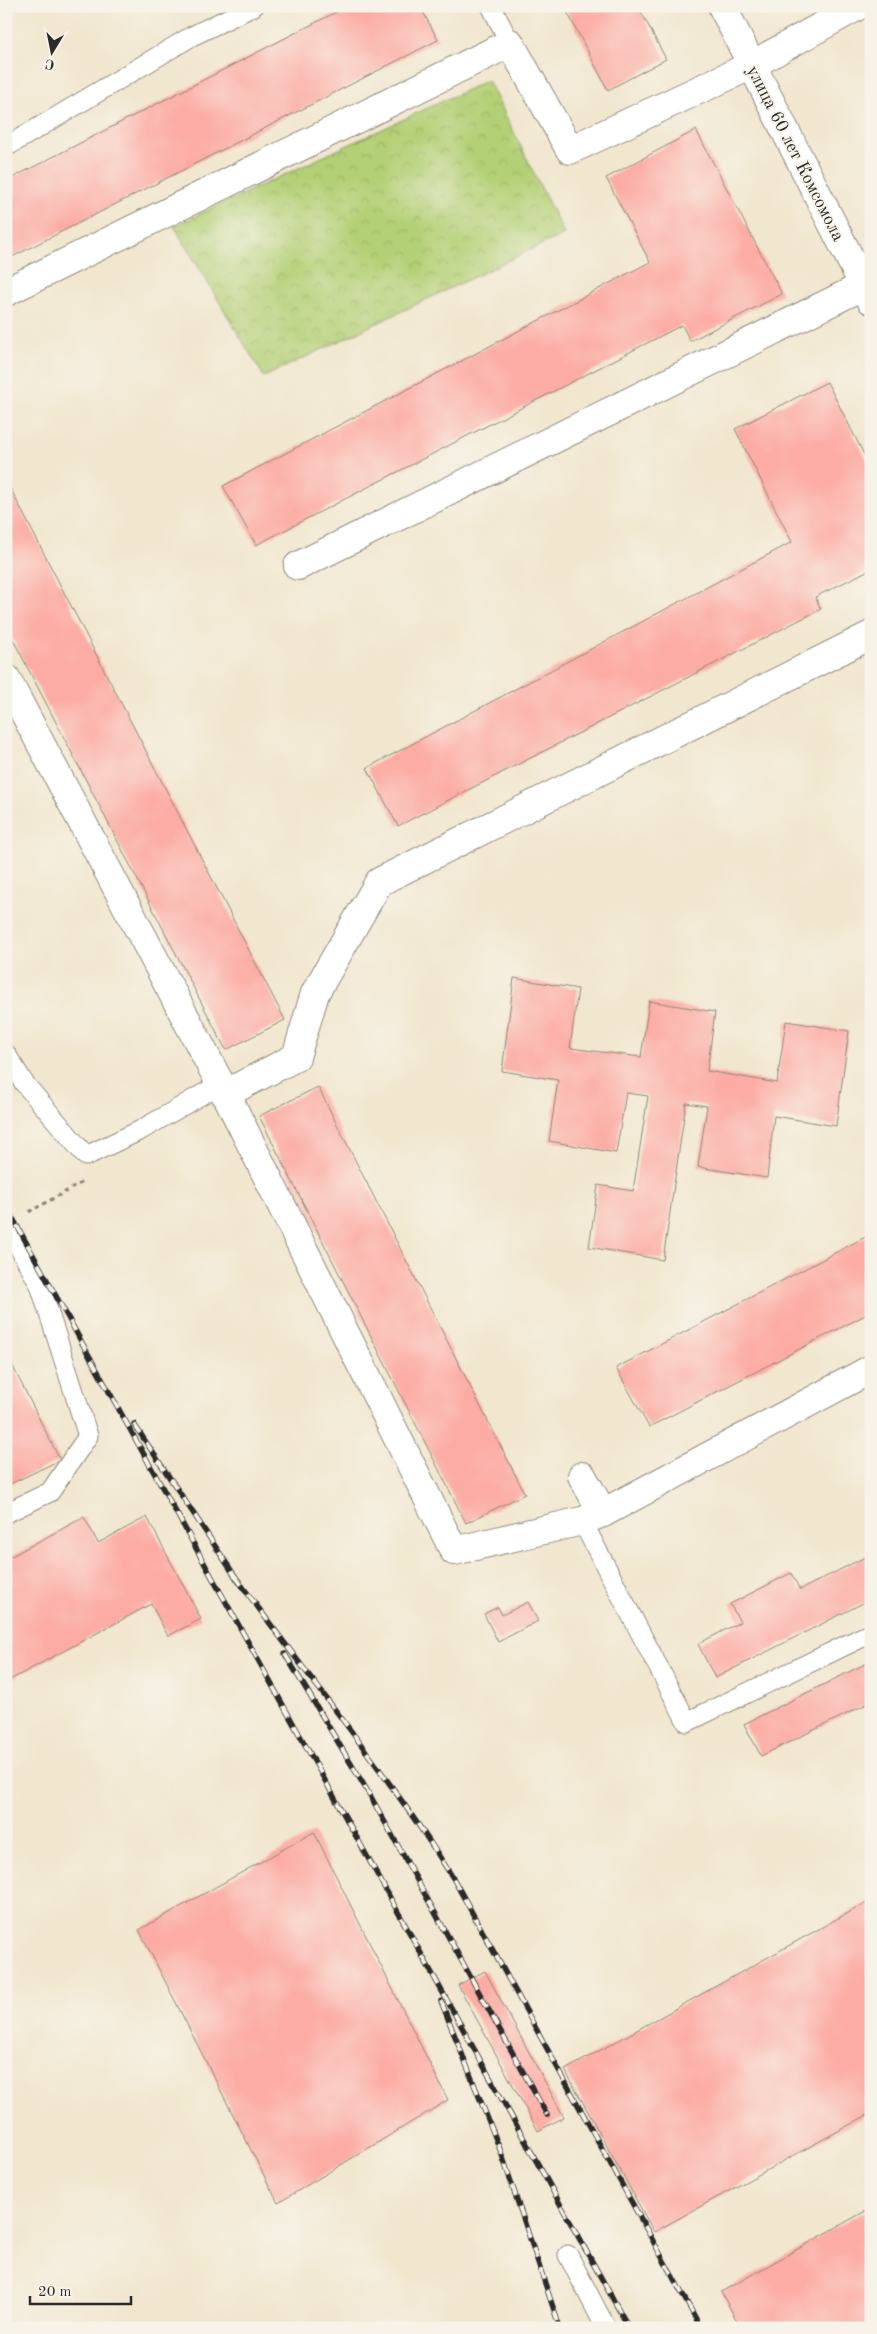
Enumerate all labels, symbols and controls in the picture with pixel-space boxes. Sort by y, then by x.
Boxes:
north arrow [28,28,78,78]
text: С [44,56,56,72]
street label: улица 60 лет Комсомола [743,63,847,244]
scale bar [30,2274,131,2306]
text: 20 m [38,2285,72,2300]

